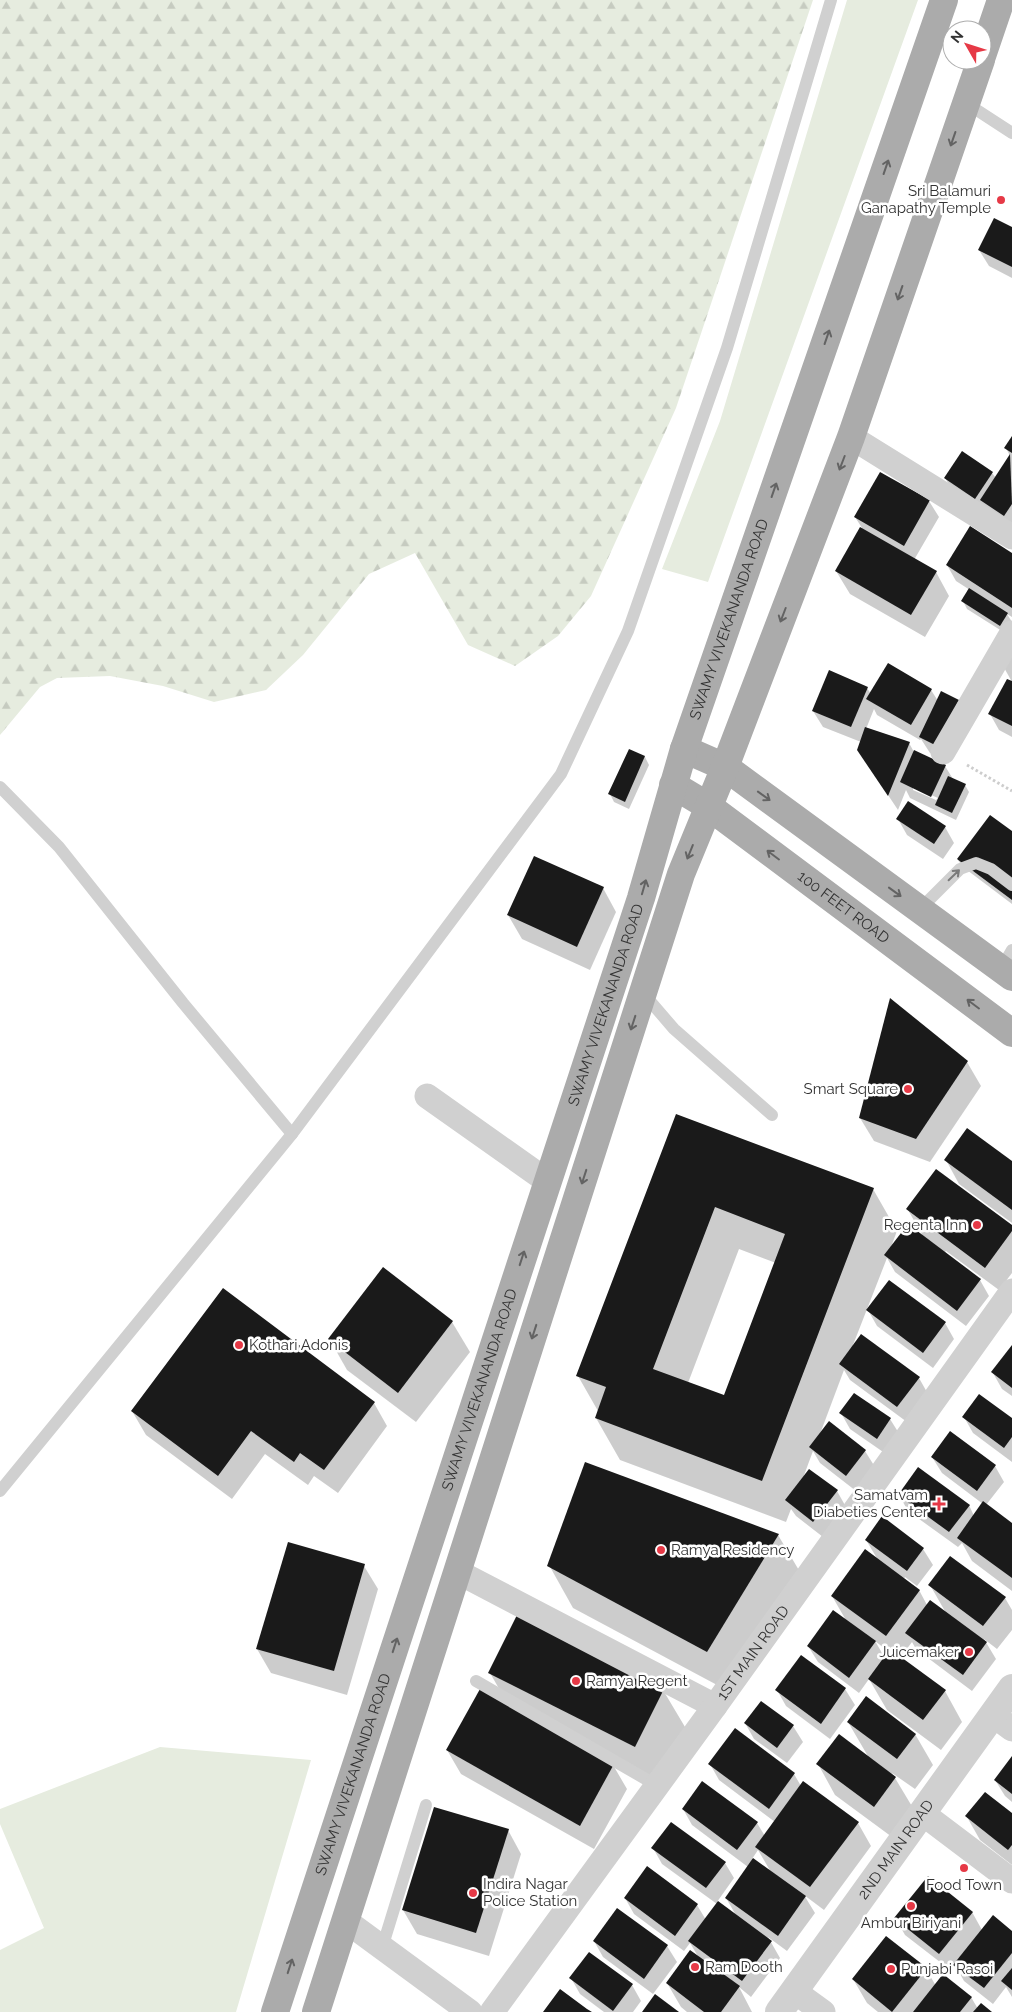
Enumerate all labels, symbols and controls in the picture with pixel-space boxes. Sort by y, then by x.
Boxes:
north arrow [942,20,992,70]
text: N [947,28,966,46]
one-way arrow [948,131,957,146]
one-way arrow [882,160,891,175]
place label: Sri Balamuri Ganapathy Temple [861,182,991,217]
marker: Sri Balamuri Ganapathy Temple [995,194,1007,206]
one-way arrow [895,284,904,300]
one-way arrow [823,330,832,345]
one-way arrow [836,455,846,470]
one-way arrow [770,483,779,499]
street label: SWAMY VIVEKANANDA ROAD [686,516,772,722]
one-way arrow [778,606,787,622]
one-way arrow [757,791,771,801]
one-way arrow [684,844,693,859]
one-way arrow [767,849,780,860]
street label: 100 FEET ROAD [794,867,893,947]
one-way arrow [948,869,960,881]
one-way arrow [639,880,649,896]
one-way arrow [888,887,902,897]
street label: SWAMY VIVEKANANDA ROAD [564,902,647,1108]
one-way arrow [966,999,980,1009]
one-way arrow [628,1014,638,1030]
place label: Smart Square [804,1080,898,1098]
marker: Smart Square [902,1083,914,1095]
one-way arrow [579,1169,588,1185]
place label: Regenta Inn [884,1216,967,1234]
marker: Regenta Inn [971,1219,983,1231]
one-way arrow [517,1250,527,1266]
street label: SWAMY VIVEKANANDA ROAD [438,1286,521,1493]
one-way arrow [529,1324,539,1340]
place label: Kothari Adonis [249,1336,348,1354]
marker: Kothari Adonis [233,1339,245,1351]
place label: Samatvam Diabeties Center [813,1486,929,1521]
marker: Samatvam Diabeties Center [932,1497,946,1511]
place label: Ramya Residency [671,1541,794,1559]
marker: Ramya Residency [655,1544,667,1556]
street label: 1ST MAIN ROAD [713,1602,793,1704]
one-way arrow [390,1637,400,1653]
place label: Juicemaker [879,1643,960,1661]
marker: Juicemaker [963,1646,975,1658]
street label: SWAMY VIVEKANANDA ROAD [311,1671,395,1878]
place label: Ramya Regent [586,1672,688,1690]
marker: Ramya Regent [570,1675,582,1687]
street label: 2ND MAIN ROAD [854,1796,938,1903]
marker: Food Town [958,1862,970,1874]
place label: Indira Nagar Police Station [483,1875,577,1910]
place label: Food Town [926,1876,1002,1894]
marker: Indira Nagar Police Station [467,1887,479,1899]
marker: Ambur Biriyani [905,1900,917,1912]
place label: Ambur Biriyani [861,1914,961,1932]
one-way arrow [285,1958,295,1974]
place label: Ram Dooth [705,1958,783,1976]
place label: Punjabi Rasoi [901,1960,993,1978]
marker: Ram Dooth [689,1961,701,1973]
marker: Punjabi Rasoi [885,1963,897,1975]

